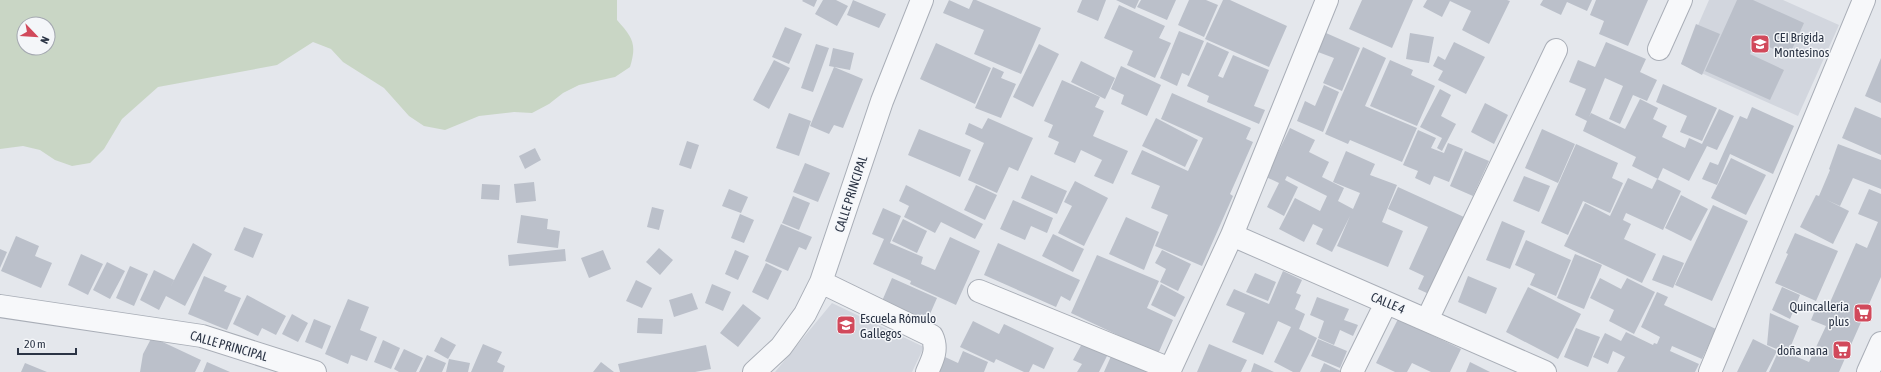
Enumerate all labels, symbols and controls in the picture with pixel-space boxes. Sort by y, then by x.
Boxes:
north arrow [16,16,56,56]
place label: CEI Brígida Montesinos [1774,30,1830,60]
school or university icon: CEI Brígida Montesinos [1749,33,1771,55]
text: N [38,35,52,46]
street label: CALLE PRINCIPAL [832,154,870,234]
street label: CALLE 4 [1369,289,1407,317]
place label: Quincallería plus [1789,299,1849,329]
supermarket icon: Quincallería plus [1852,302,1874,324]
place label: Escuela Rómulo Gallegos [860,311,936,341]
school or university icon: Escuela Rómulo Gallegos [835,314,857,336]
street label: CALLE PRINCIPAL [189,328,269,364]
scale bar [18,330,76,356]
text: 20 m [24,337,46,351]
supermarket icon: doña nana [1831,339,1853,361]
place label: doña nana [1777,343,1828,358]

